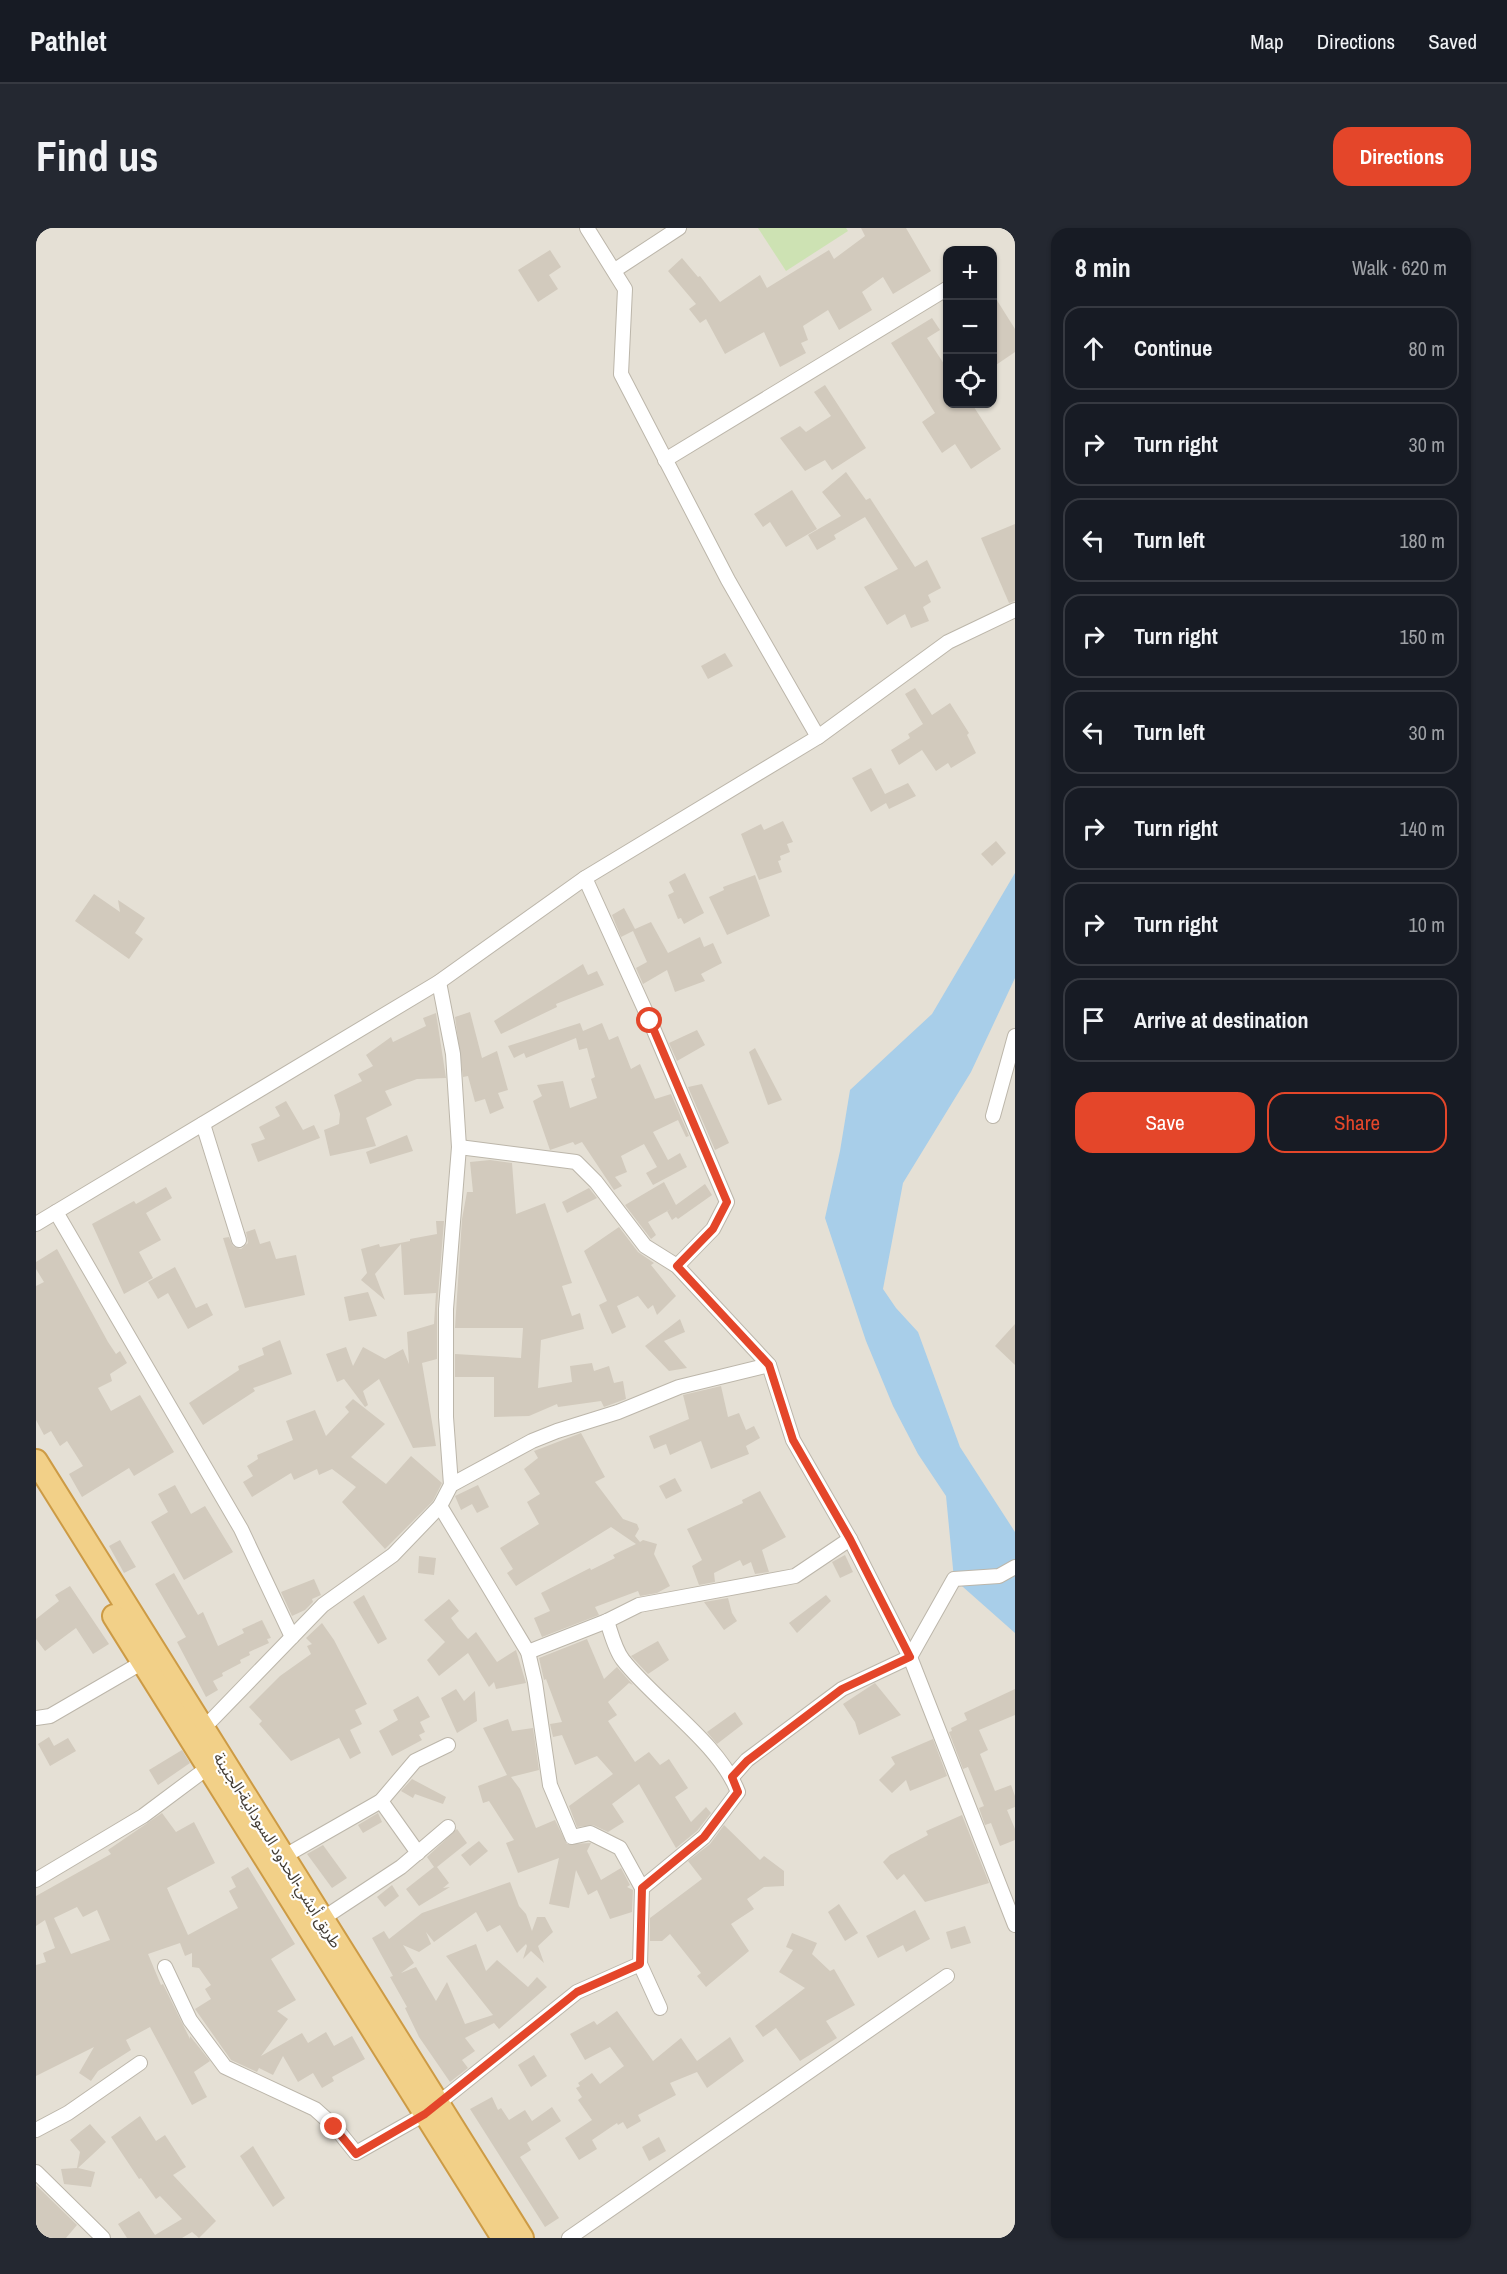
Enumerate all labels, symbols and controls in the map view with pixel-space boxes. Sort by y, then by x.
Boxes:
text: Pathlet [30,22,107,60]
text: Map [1250,27,1284,56]
text: Directions [1317,27,1395,56]
text: Saved [1428,27,1477,56]
button: Directions [1333,127,1471,186]
text: Find us [36,128,158,184]
map controls [943,246,997,408]
button: + [943,246,997,300]
text: 8 min [1075,250,1131,285]
text: Walk · 620 m [1352,254,1447,281]
button: − [943,300,997,354]
icon: ahead [1077,332,1110,365]
text: Continue [1134,333,1212,363]
text: 80 m [1409,335,1445,362]
button: locate [943,354,997,408]
icon: right [1077,428,1110,461]
text: Turn right [1134,429,1218,459]
text: 30 m [1409,431,1445,458]
icon: left [1077,524,1110,557]
text: Turn left [1134,525,1205,555]
text: 180 m [1399,527,1445,554]
icon: right [1077,620,1110,653]
text: Turn right [1134,621,1218,651]
text: 150 m [1399,623,1445,650]
icon: left [1077,716,1110,749]
text: Turn left [1134,717,1205,747]
text: 30 m [1409,719,1445,746]
icon: right [1077,812,1110,845]
text: Turn right [1134,813,1218,843]
text: 140 m [1399,815,1445,842]
icon: right [1077,908,1110,941]
text: Turn right [1134,909,1218,939]
text: 10 m [1409,911,1445,938]
icon: arrive [1077,1004,1110,1037]
text: Arrive at destination [1134,1005,1308,1035]
route start [636,1007,662,1033]
button: Save [1075,1092,1255,1153]
button: Share [1267,1092,1447,1153]
street label: طريق أبشي-الحدود السودانية-الجنينة [207,1748,348,1953]
route end [320,2113,346,2139]

